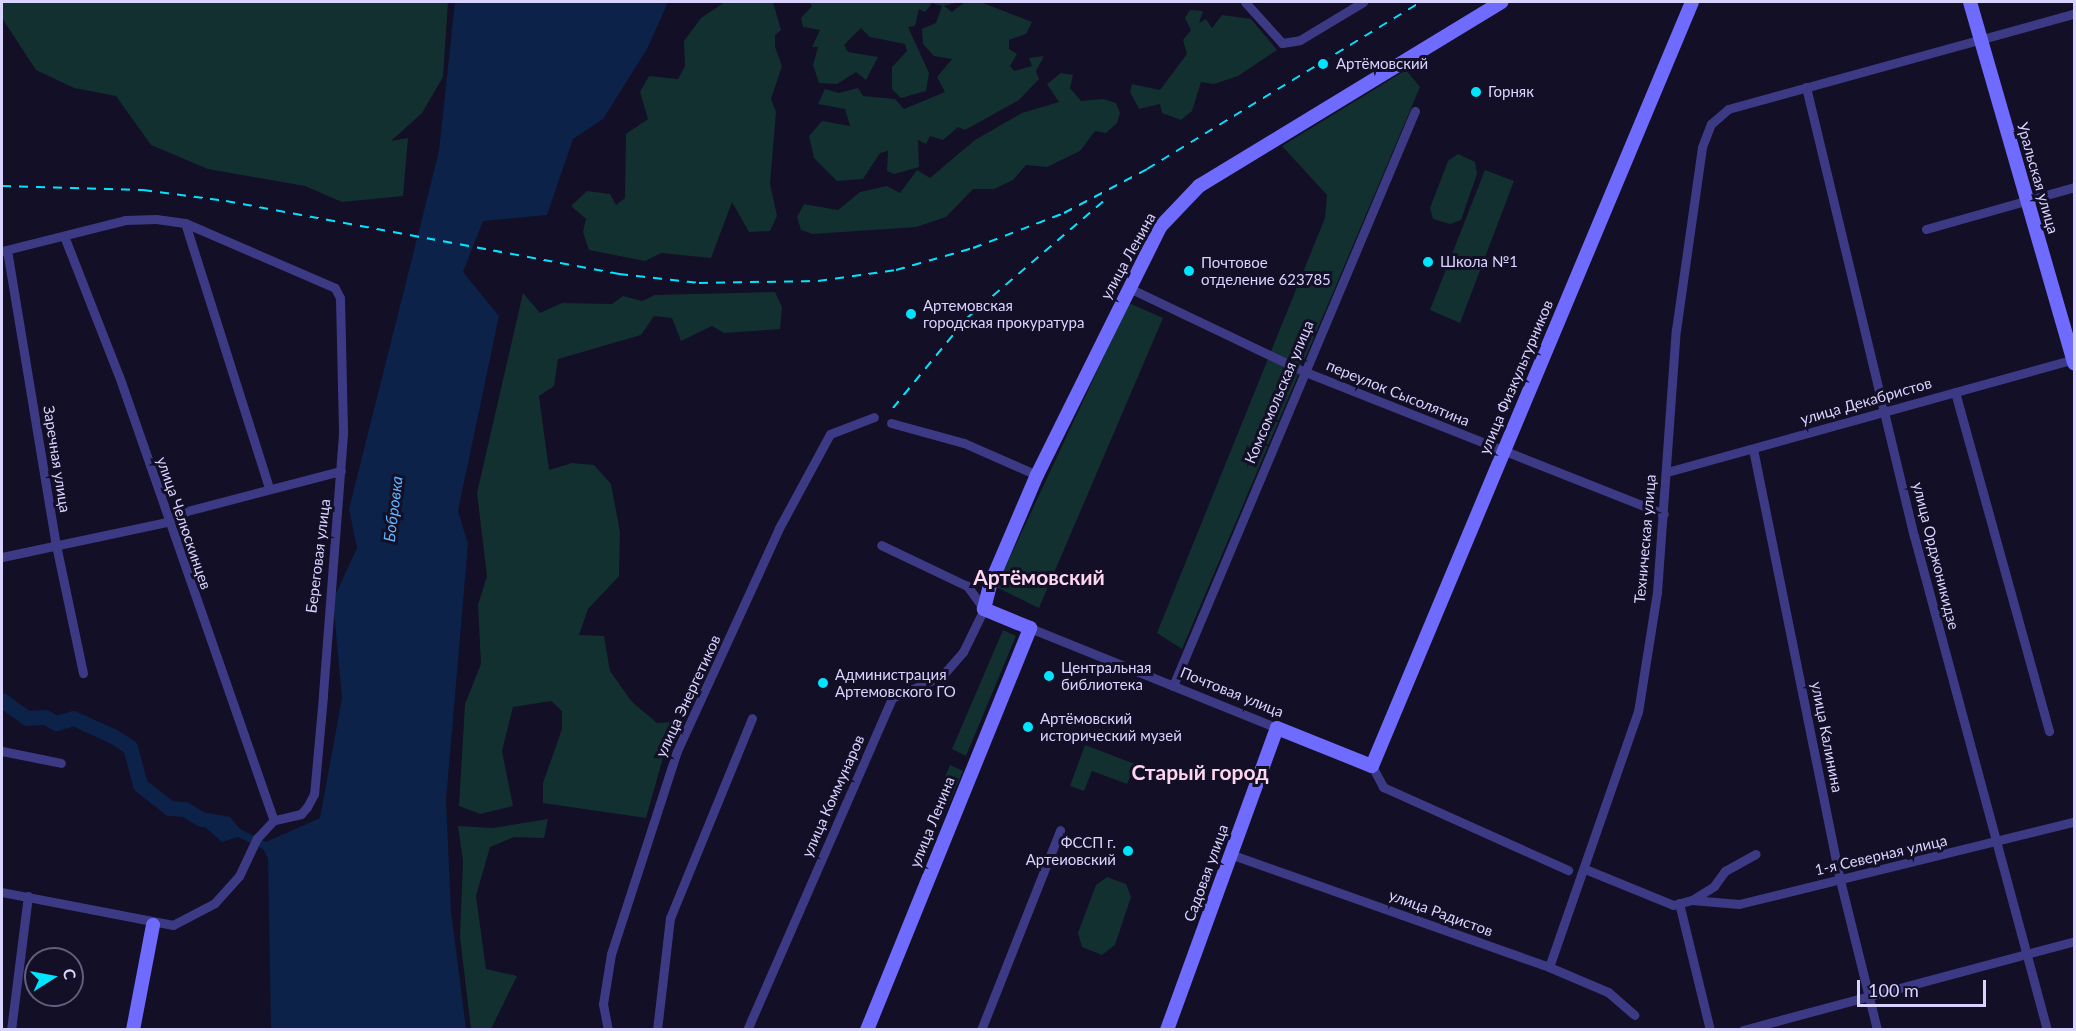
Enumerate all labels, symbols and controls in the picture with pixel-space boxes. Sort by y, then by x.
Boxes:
marker: Артёмовский [1314,55,1332,73]
place label: Артёмовский [1336,55,1428,73]
place label: Горняк [1488,83,1534,101]
marker: Горняк [1469,85,1483,99]
street label: Уральская улица [2014,120,2062,236]
street label: улица Ленина [1097,209,1159,303]
place label: Почтовое отделение 623785 [1201,253,1331,288]
place label: Школа №1 [1440,253,1518,271]
marker: Школа №1 [1421,255,1435,269]
marker: Почтовое отделение 623785 [1182,264,1196,278]
place label: Артемовская городская прокуратура [923,296,1084,331]
street label: улица Физкультурников [1475,297,1557,457]
marker: Артемовская городская прокуратура [904,307,918,321]
street label: Комсомольская улица [1241,318,1317,466]
street label: переулок Сысолятина [1324,356,1472,430]
street label: улица Декабристов [1798,374,1934,428]
street label: Заречная улица [40,404,74,514]
street label: улица Челюскинцев [153,454,215,592]
street label: Техническая улица [1630,474,1660,604]
water label: Бобровка [379,475,407,543]
street label: улица Орджоникидзе [1909,480,1963,632]
street label: Береговая улица [302,498,334,614]
district label: Артёмовский [973,564,1105,590]
street label: улица Энергетиков [652,632,724,760]
place label: Центральная библиотека [1061,658,1151,693]
street label: Почтовая улица [1178,663,1286,721]
place label: Администрация Артемовского ГО [835,665,956,700]
marker: Центральная библиотека [1042,669,1056,683]
marker: Администрация Артемовского ГО [816,676,830,690]
street label: улица Калинина [1807,680,1847,794]
place label: Артёмовский исторический музей [1040,709,1182,744]
marker: Артёмовский исторический музей [1021,720,1035,734]
street label: улица Коммунаров [798,732,868,860]
district label: Старый город [1131,759,1269,785]
street label: улица Ленина [906,774,958,870]
street label: Садовая улица [1180,822,1232,924]
street label: 1-я Северная улица [1813,831,1949,879]
place label: ФССП г. Артеиовский [1026,833,1116,868]
marker: ФССП г. Артеиовский [1121,844,1135,858]
street label: улица Радистов [1387,886,1495,940]
north arrow [24,947,84,1007]
text: С [60,967,81,981]
scale bar [1860,968,1989,1006]
text: 100 m [1868,979,1919,1001]

